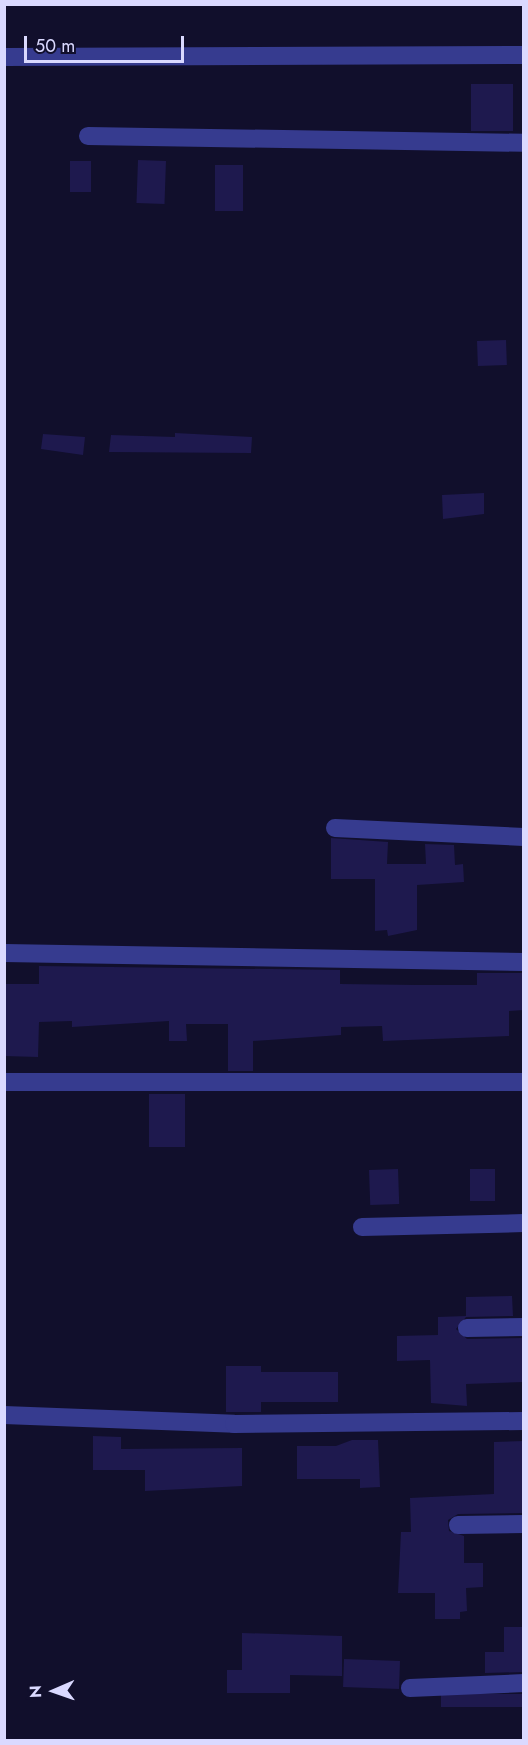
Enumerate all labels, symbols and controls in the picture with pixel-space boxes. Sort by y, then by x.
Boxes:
scale bar [27,24,188,62]
text: 50 m [35,33,75,59]
north arrow [24,1661,84,1721]
text: N [24,1685,47,1698]

